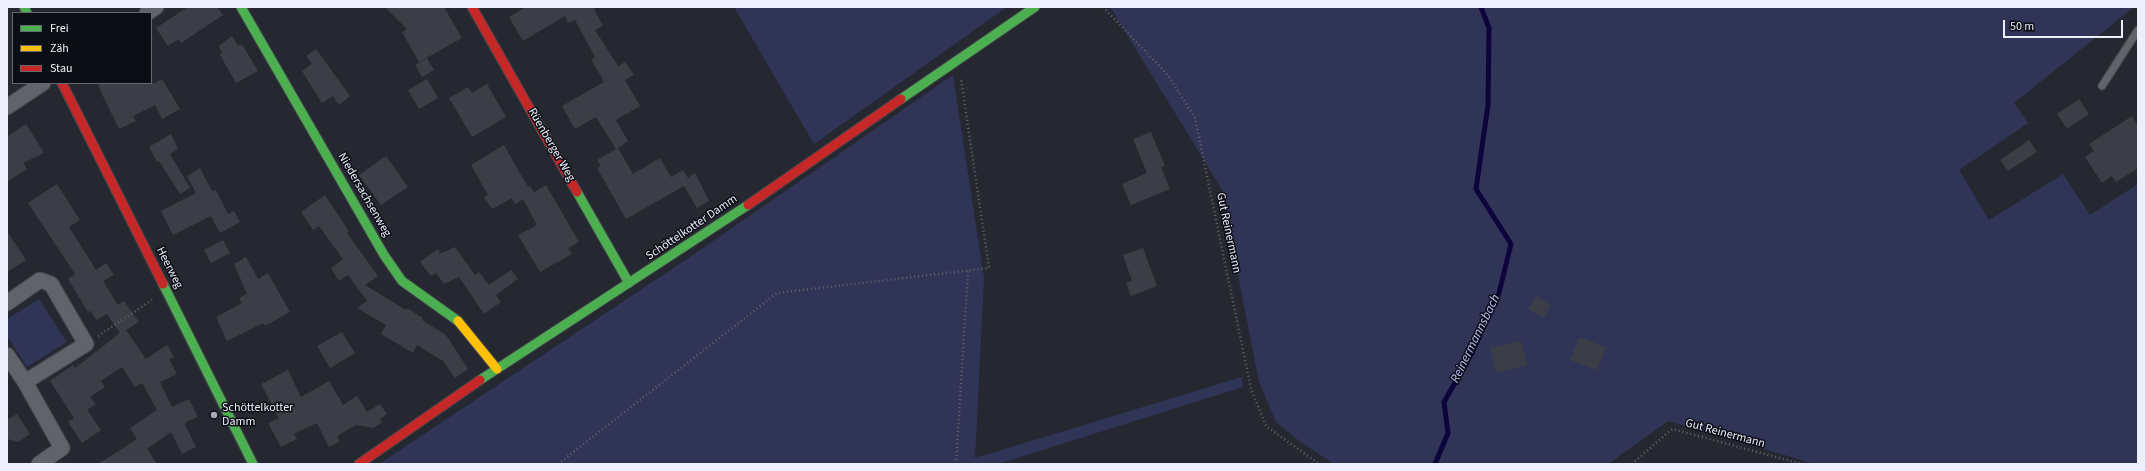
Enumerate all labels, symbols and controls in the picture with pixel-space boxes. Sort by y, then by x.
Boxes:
legend [12,12,152,84]
scale bar [2005,12,2125,38]
text: 50 m [2010,18,2034,35]
text: Frei [50,20,69,37]
text: Zäh [50,40,69,57]
text: Stau [50,60,73,77]
street label: Rüenberger Weg [524,106,578,184]
street label: Niedersachsenweg [334,150,394,240]
street label: Gut Reinermann [1212,191,1244,275]
street label: Schöttelkotter Damm [644,192,740,264]
street label: Heerweg [152,245,186,291]
water label: Reinermannsbach [1448,292,1504,386]
place label: Schöttelkotter Damm [222,401,293,429]
marker: Schöttelkotter Damm [209,410,219,420]
street label: Gut Reinermann [1684,416,1766,452]

